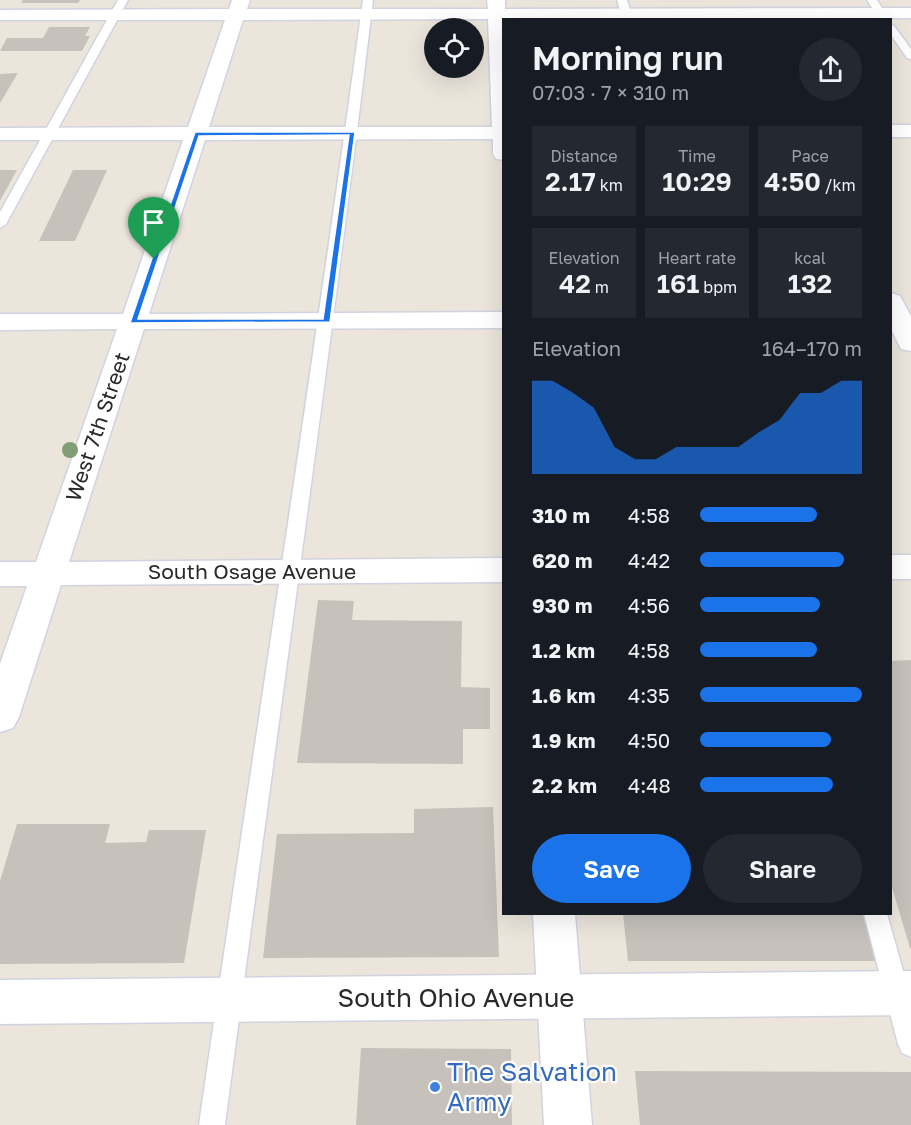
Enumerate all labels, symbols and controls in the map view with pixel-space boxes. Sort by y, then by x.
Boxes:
map controls [424,18,484,78]
button: locate [424,18,484,78]
text: Morning run [532,38,724,77]
button: share [799,38,862,101]
text: 07:03 · 7 × 310 m [532,80,689,104]
text: Distance [550,146,618,166]
text: Time [678,146,716,166]
text: Pace [791,146,829,166]
text: 2.17 [545,166,596,197]
text: 10:29 [662,166,732,197]
text: 4:50 [764,166,821,197]
text: km [596,175,623,195]
text: /km [821,175,856,195]
pin [128,197,179,259]
icon: arrive [137,206,170,239]
text: Elevation [548,248,620,268]
text: Heart rate [658,248,736,268]
text: kcal [794,248,826,268]
text: 42 [559,268,591,299]
text: 161 [657,268,699,299]
text: 132 [788,268,832,299]
text: m [591,277,609,297]
text: bpm [699,277,737,297]
text: Elevation [532,336,621,360]
text: 164–170 m [762,336,862,360]
street label: West 7th Street [59,349,135,505]
text: 310 m [532,503,590,527]
text: 4:58 [628,503,670,527]
text: 620 m [532,548,592,572]
text: 4:42 [628,548,670,572]
street label: South Osage Avenue [148,558,356,584]
text: 930 m [532,593,592,617]
text: 4:56 [628,593,670,617]
text: 1.2 km [532,638,595,662]
text: 4:58 [628,638,670,662]
text: 1.6 km [532,683,596,707]
text: 4:35 [628,683,670,707]
text: 1.9 km [532,728,596,752]
text: 4:50 [628,728,670,752]
text: 2.2 km [532,773,597,797]
text: 4:48 [628,773,671,797]
button: Save [532,834,691,903]
button: Share [703,834,862,903]
street label: South Ohio Avenue [338,982,574,1013]
place label: The Salvation Army [447,1056,617,1117]
marker: The Salvation Army [428,1080,442,1094]

